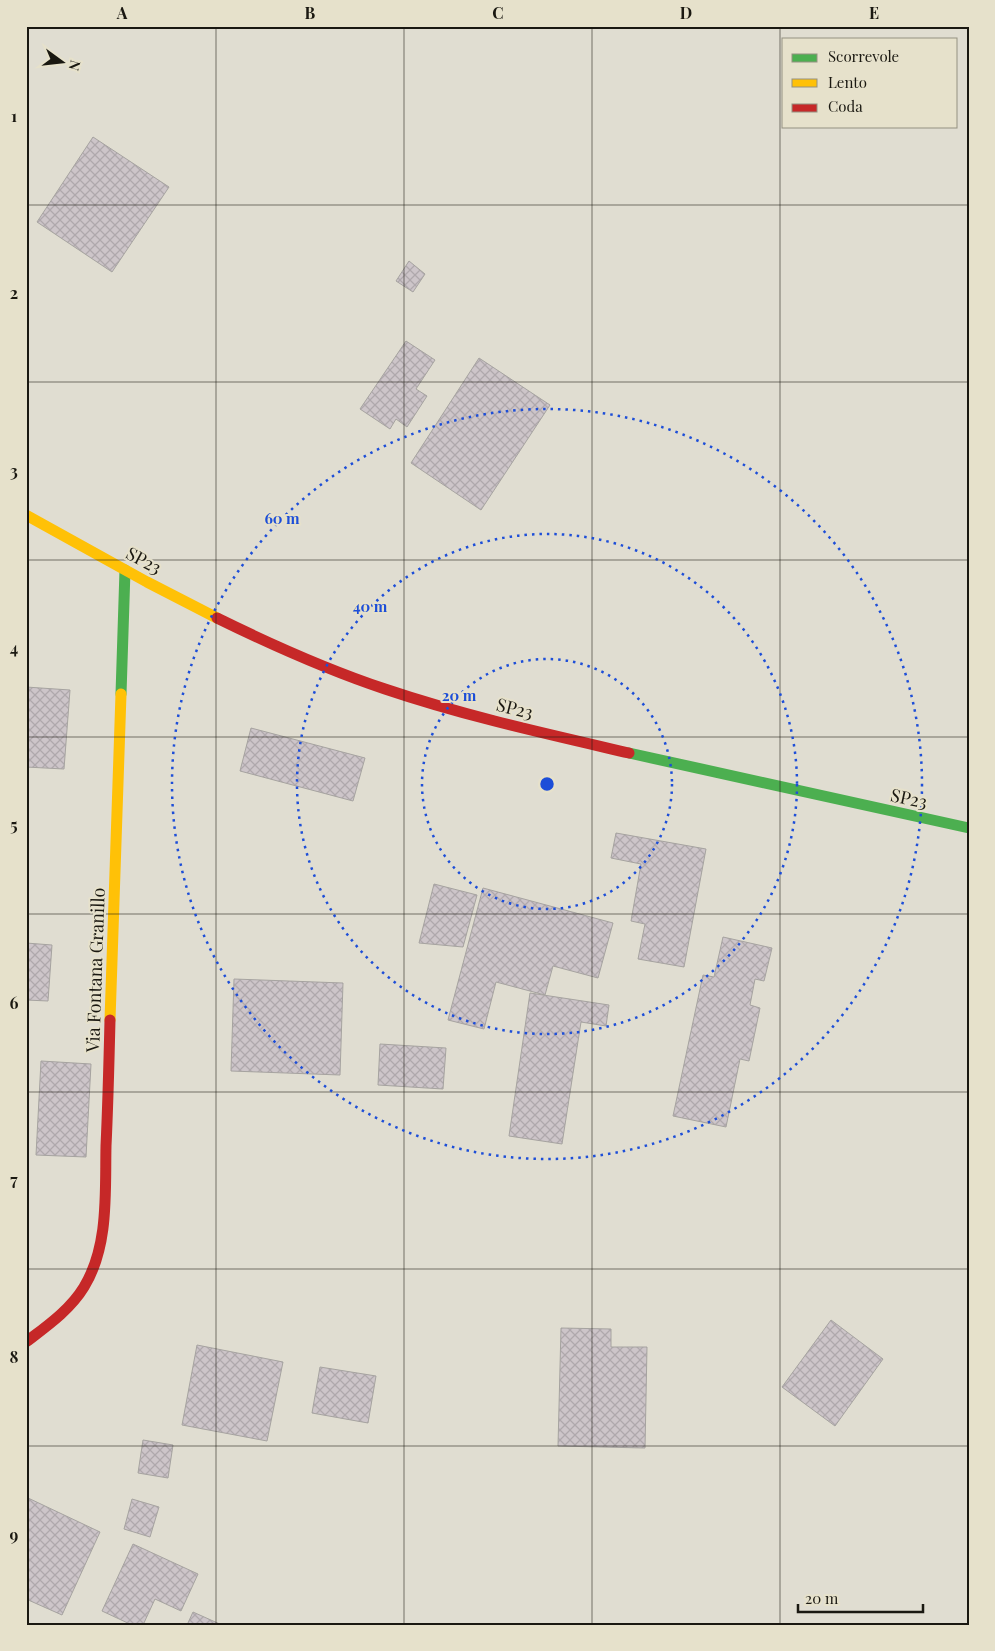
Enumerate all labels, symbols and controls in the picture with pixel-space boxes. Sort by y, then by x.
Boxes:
text: A [116,2,128,23]
text: B [305,2,316,23]
text: C [492,2,504,23]
text: D [680,2,692,23]
text: E [869,2,879,23]
north arrow [38,38,88,88]
legend [782,38,958,128]
text: Scorrevole [828,46,899,66]
text: N [65,58,86,73]
text: Lento [828,72,867,92]
text: Coda [828,96,863,116]
text: 1 [11,105,17,126]
text: 2 [10,282,18,303]
text: 3 [10,460,18,481]
text: 60 m [264,508,300,528]
street label: SP23 [122,541,166,579]
text: 40 m [353,596,388,616]
text: 4 [10,637,18,658]
text: 20 m [442,685,477,705]
street label: SP23 [494,692,536,724]
centre of rings [538,775,556,793]
street label: SP23 [888,782,930,814]
text: 5 [10,814,18,835]
street label: Via Fontana Granillo [80,887,110,1054]
text: 6 [10,992,19,1013]
text: 7 [10,1169,18,1190]
text: 8 [10,1346,19,1367]
text: 9 [10,1524,19,1545]
scale bar [798,1581,922,1613]
text: 20 m [805,1588,839,1608]

